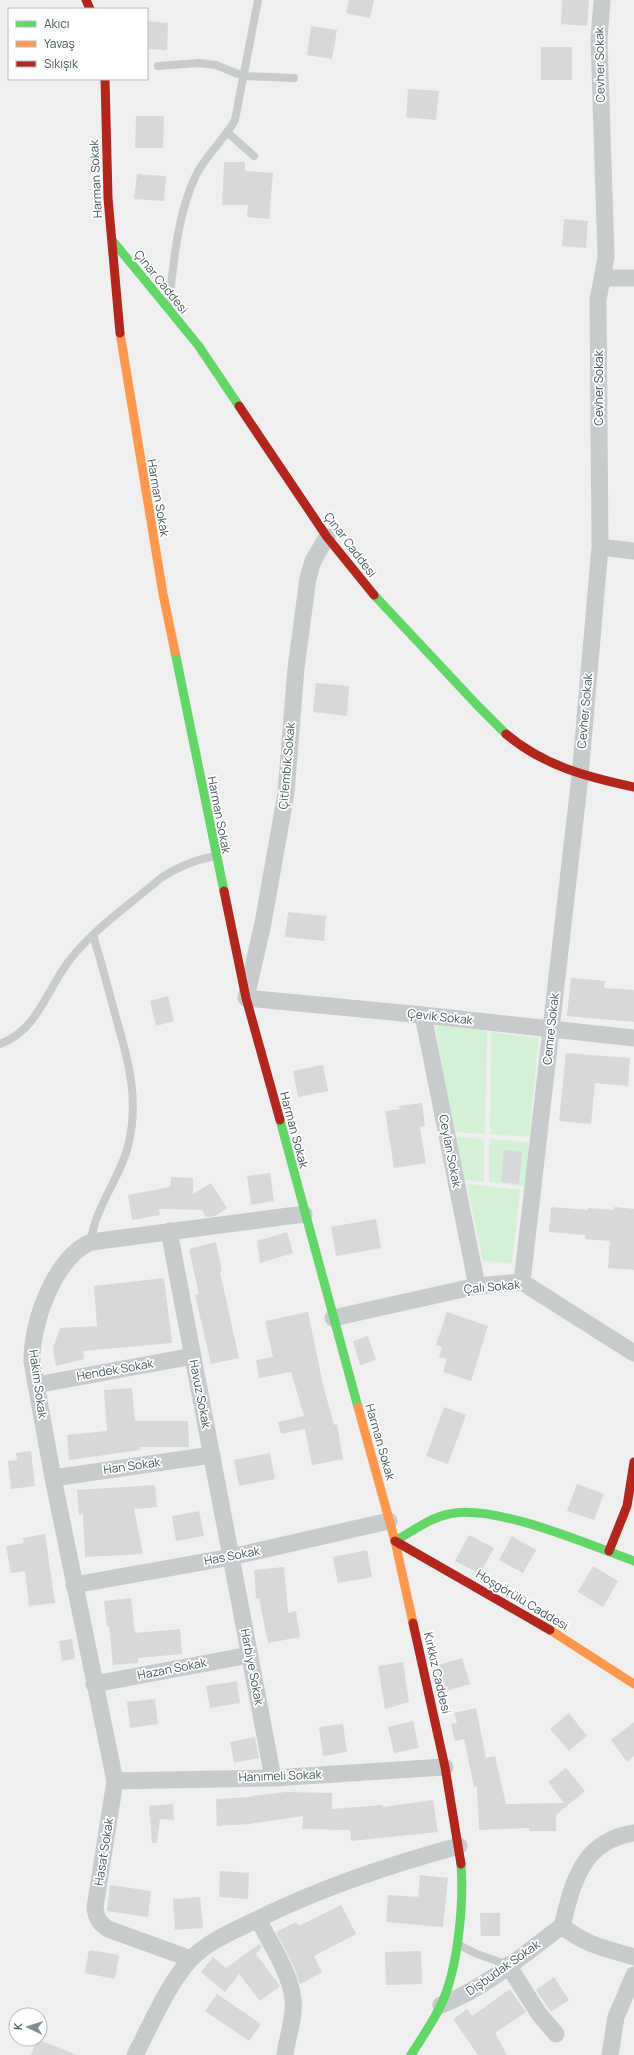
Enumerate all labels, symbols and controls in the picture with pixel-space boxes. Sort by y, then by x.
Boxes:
legend [8,8,148,80]
text: Akıcı [44,15,70,32]
street label: Cevher Sokak [590,26,609,103]
text: Yavaş [44,35,75,52]
text: Sıkışık [44,55,79,72]
street label: Harman Sokak [85,138,106,219]
street label: Çınar Caddesi [130,246,192,317]
street label: Cevher Sokak [590,349,607,426]
street label: Harman Sokak [143,458,174,539]
street label: Çınar Caddesi [320,509,381,581]
street label: Cevher Sokak [573,672,596,749]
street label: Çitlembik Sokak [274,721,299,810]
street label: Harman Sokak [204,775,236,856]
street label: Cemre Sokak [538,991,563,1066]
street label: Çevik Sokak [406,1005,475,1028]
street label: Harman Sokak [276,1090,313,1171]
street label: Ceylan Sokak [435,1113,466,1190]
street label: Çalı Sokak [463,1275,522,1297]
street label: Hakim Sokak [25,1348,52,1420]
street label: Hendek Sokak [75,1354,156,1385]
street label: Havuz Sokak [185,1358,216,1431]
street label: Harman Sokak [361,1402,400,1483]
street label: Han Sokak [102,1453,163,1478]
street label: Has Sokak [202,1542,262,1569]
street label: Hoşgörülü Caddesi [473,1565,572,1634]
street label: Harbiye Sokak [237,1627,268,1708]
street label: Kırkkız Caddesi [420,1630,455,1715]
street label: Hazan Sokak [136,1653,209,1684]
street label: Hanımeli Sokak [238,1766,323,1785]
street label: Hasat Sokak [90,1816,117,1887]
street label: Dişbudak Sokak [462,1935,544,1999]
north arrow [8,2007,48,2047]
text: K [10,2021,25,2030]

